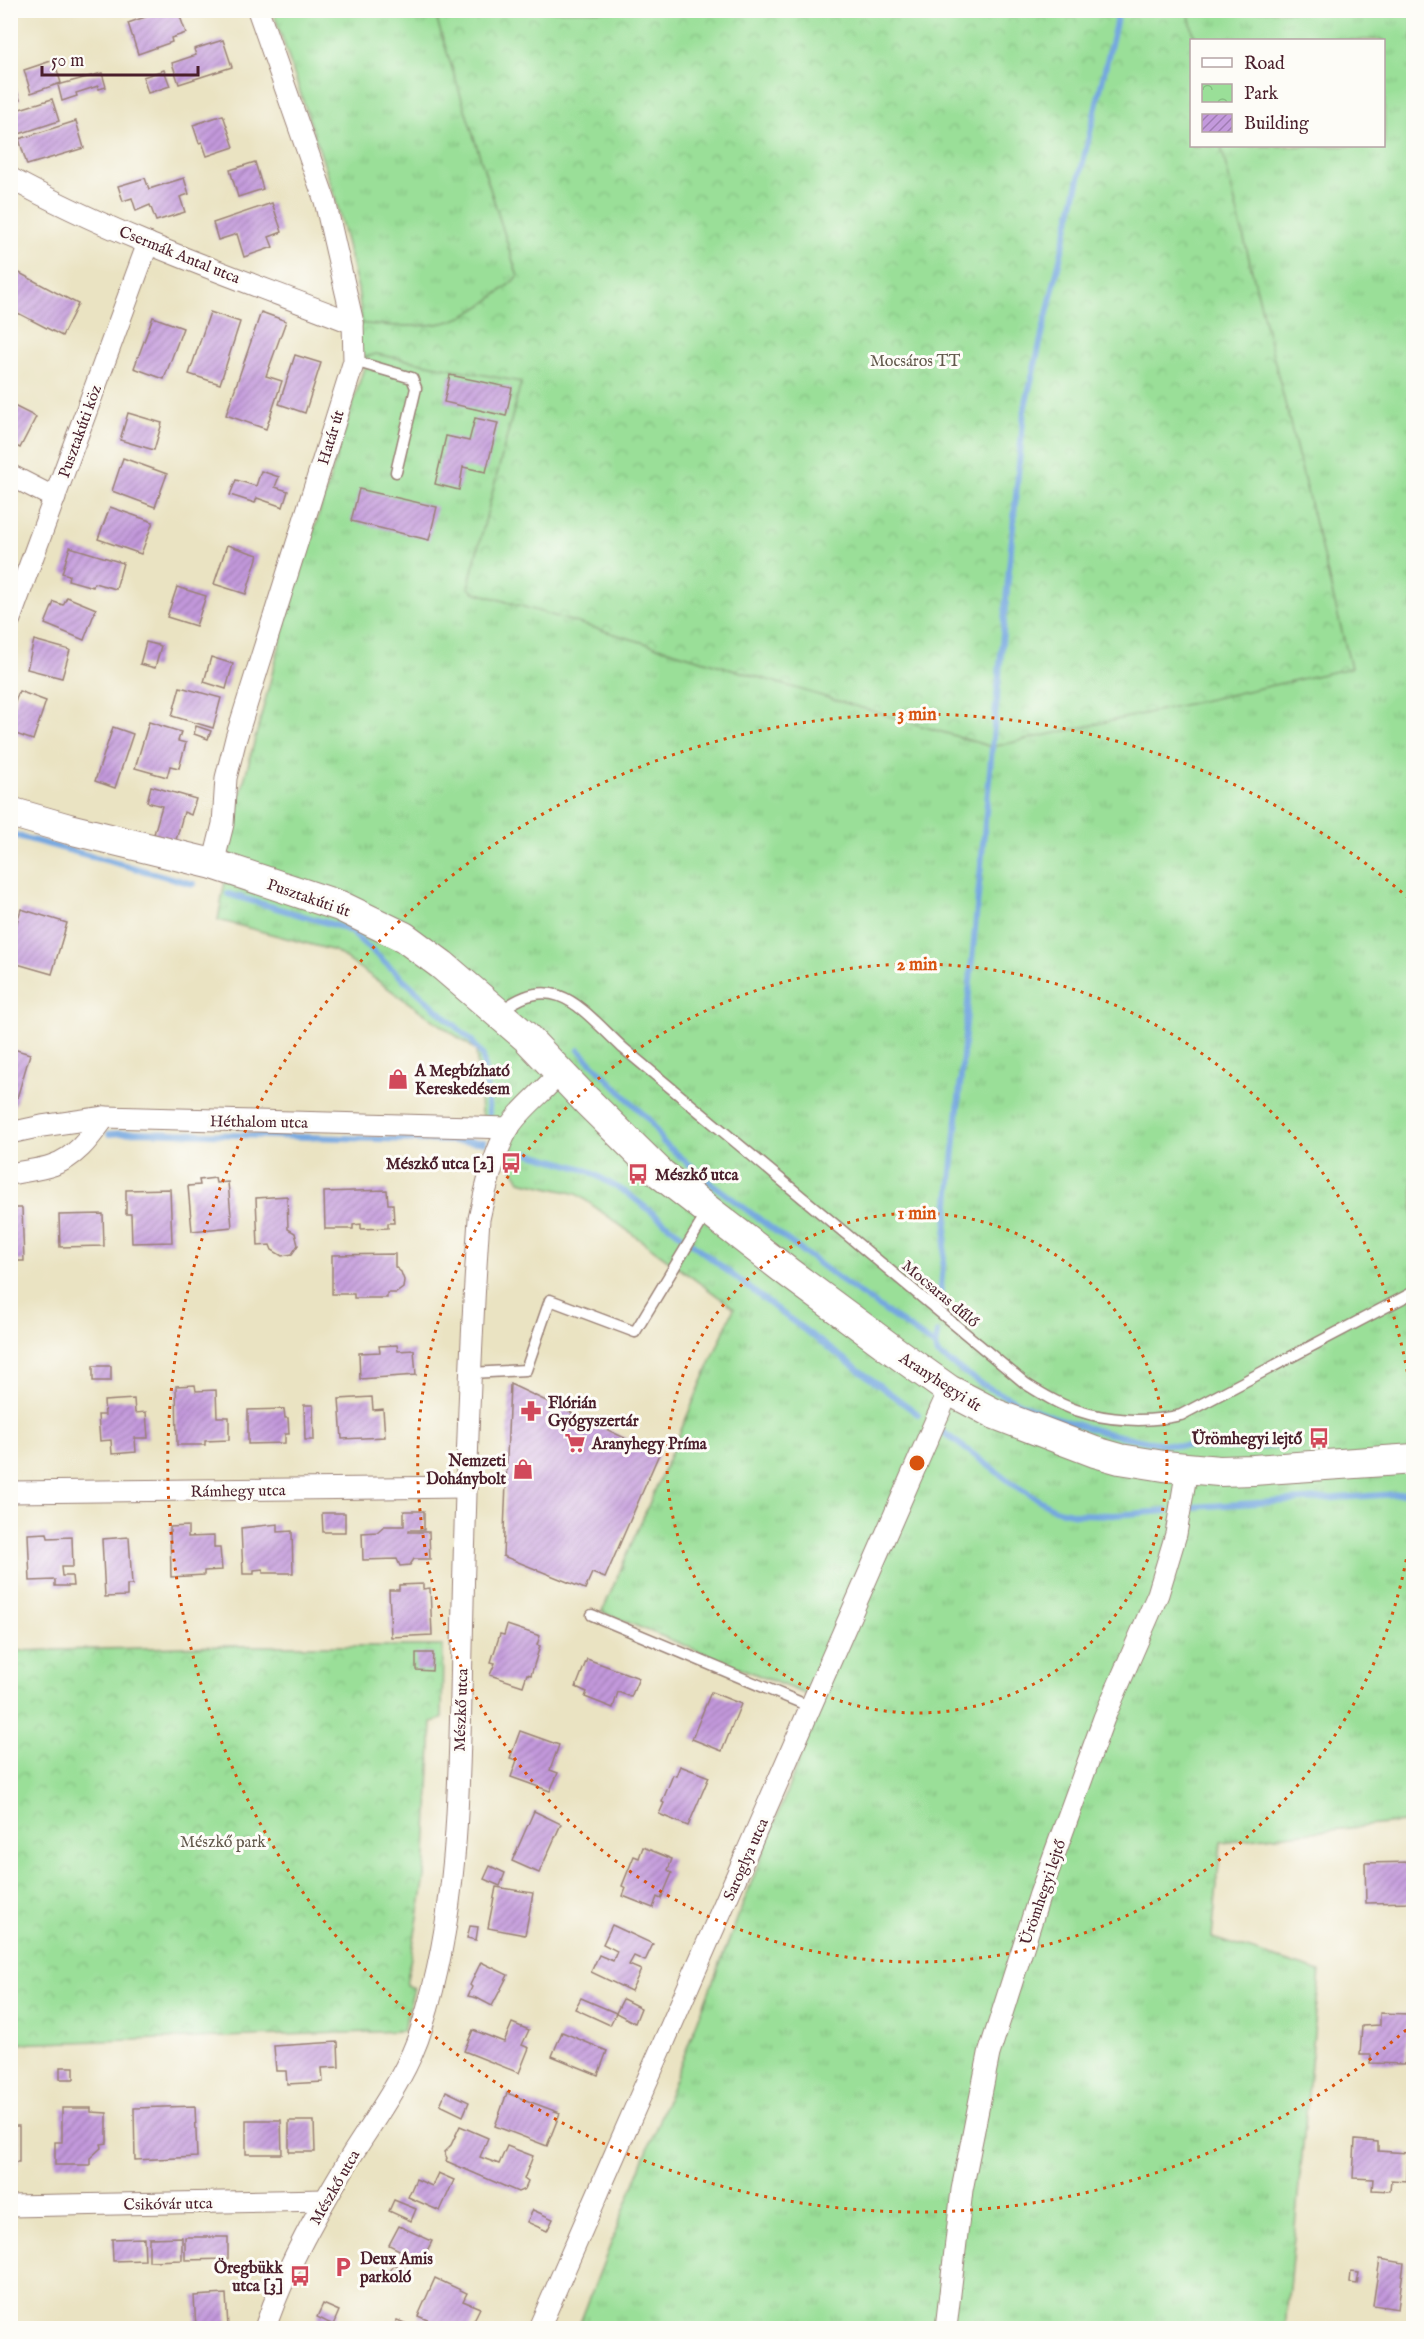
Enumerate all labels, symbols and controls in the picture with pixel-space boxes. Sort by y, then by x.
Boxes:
scale bar [42,39,198,77]
legend [1190,39,1385,147]
text: 50 m [51,50,84,73]
text: Road [1244,53,1285,76]
text: Park [1244,83,1279,106]
text: Building [1244,113,1309,136]
street label: Csermák Antal utca [116,222,243,289]
park label: Mocsáros TT [870,352,960,372]
street label: Pusztakúti köz [55,382,107,481]
street label: Határ út [314,407,350,467]
text: 3 min [898,704,937,727]
street label: Pusztakúti út [264,875,353,923]
text: 2 min [897,954,938,977]
place label: A Megbízható Kereskedésem [414,1062,510,1100]
shop icon: A Megbízható Kereskedésem [386,1067,410,1091]
street label: Héthalom utca [210,1112,308,1134]
bus stop icon: Mészkő utca [2] [499,1151,523,1175]
place label: Mészkő utca [2] [386,1155,494,1175]
bus stop icon: Mészkő utca [626,1162,650,1186]
place label: Mészkő utca [655,1166,739,1186]
text: 1 min [898,1203,937,1226]
street label: Mocsaras dűlő [897,1256,983,1333]
street label: Aranyhegyi út [894,1348,985,1417]
place label: Flórián Gyógyszertár [548,1394,639,1432]
pharmacy icon: Flórián Gyógyszertár [519,1399,543,1423]
bus stop icon: Ürömhegyi lejtő [1307,1426,1331,1450]
place label: Ürömhegyi lejtő [1191,1429,1302,1450]
supermarket icon: Aranyhegy Príma [563,1431,587,1455]
place label: Aranyhegy Príma [591,1435,708,1455]
place label: Nemzeti Dohánybolt [426,1452,507,1490]
centre of rings [907,1453,927,1473]
shop icon: Nemzeti Dohánybolt [511,1457,535,1481]
street label: Rámhegy utca [190,1481,286,1503]
street label: Mészkő utca [451,1668,473,1752]
street label: Saroglya utca [720,1815,774,1904]
park label: Mészkő park [180,1833,266,1853]
street label: Ürömhegyi lejtő [1016,1837,1071,1948]
street label: Mészkő utca [306,2147,365,2229]
street label: Csikóvár utca [123,2194,213,2216]
place label: Deux Amis parkoló [359,2250,433,2288]
parking icon: Deux Amis parkoló [331,2255,355,2279]
place label: Öregbükk utca [3] [214,2257,283,2297]
bus stop icon: Öregbükk utca [3] [288,2264,312,2288]

